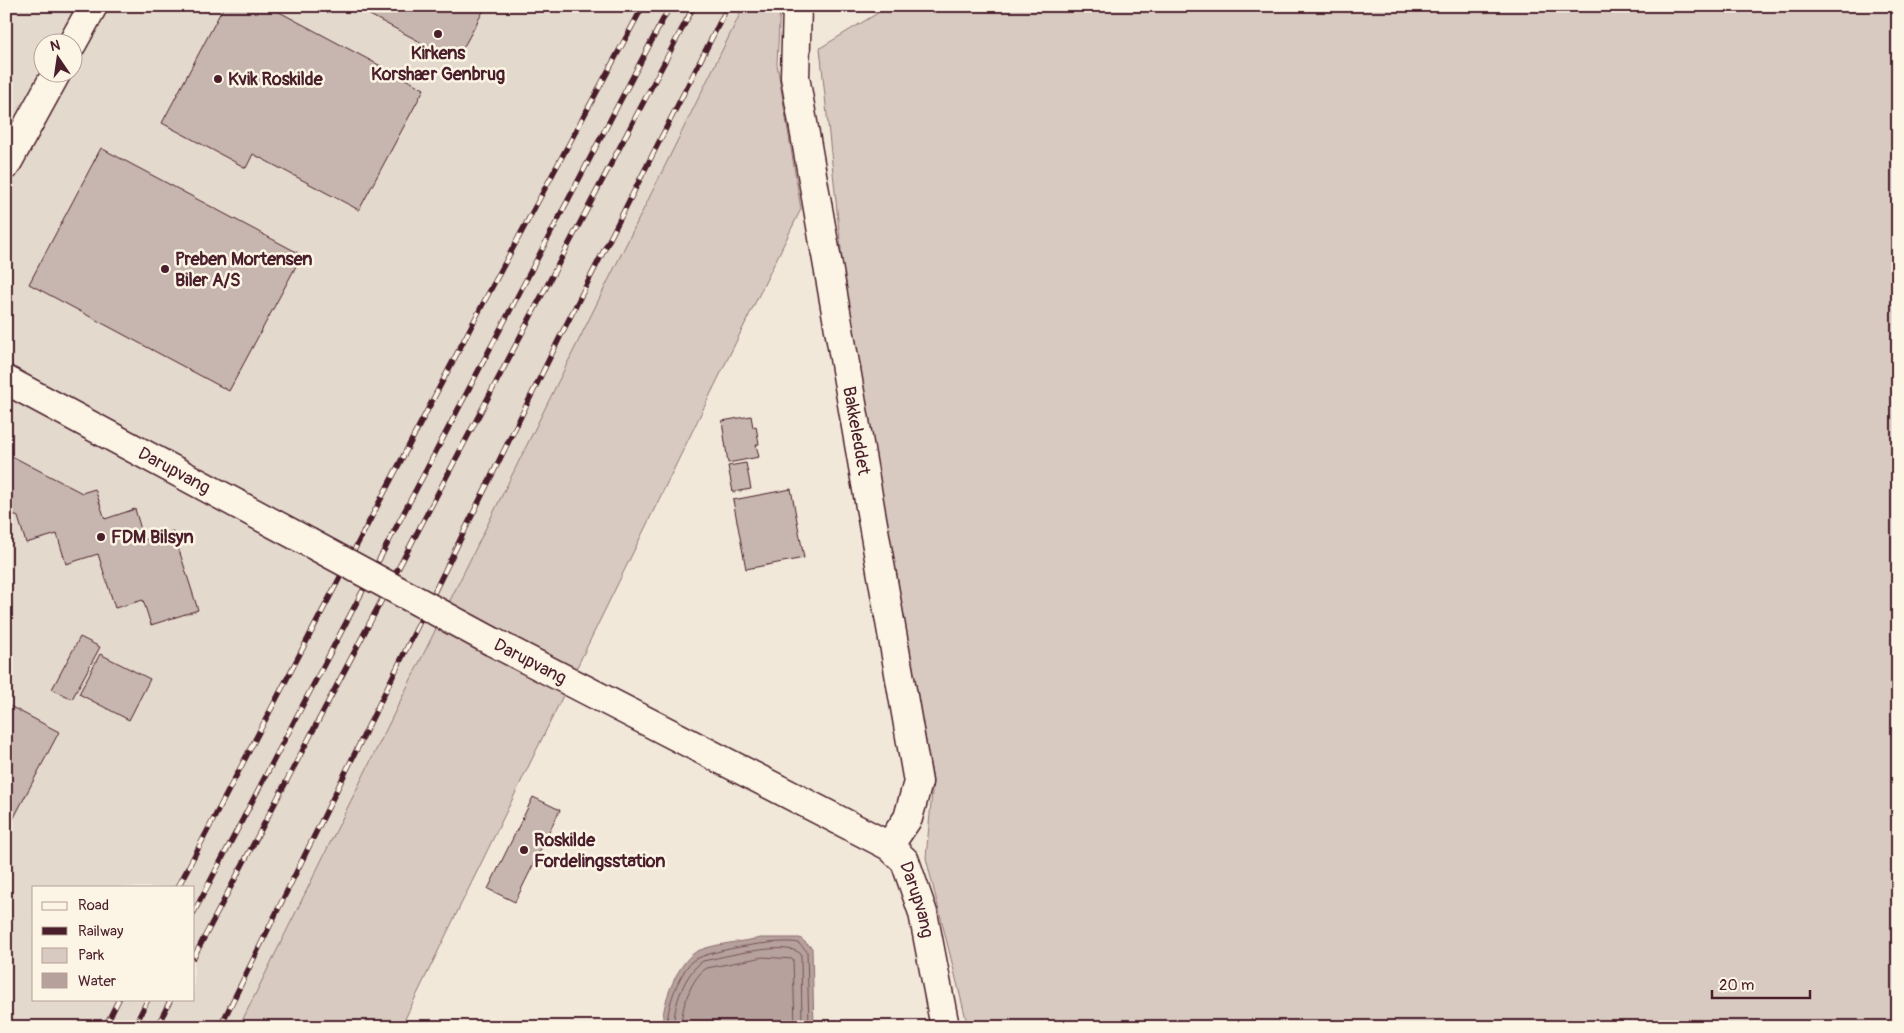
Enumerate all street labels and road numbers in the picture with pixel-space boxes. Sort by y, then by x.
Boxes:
street label: Bakkeleddet [837,385,875,478]
street label: Darupvang [134,442,214,500]
street label: Darupvang [490,633,570,690]
street label: Darupvang [894,859,939,940]

